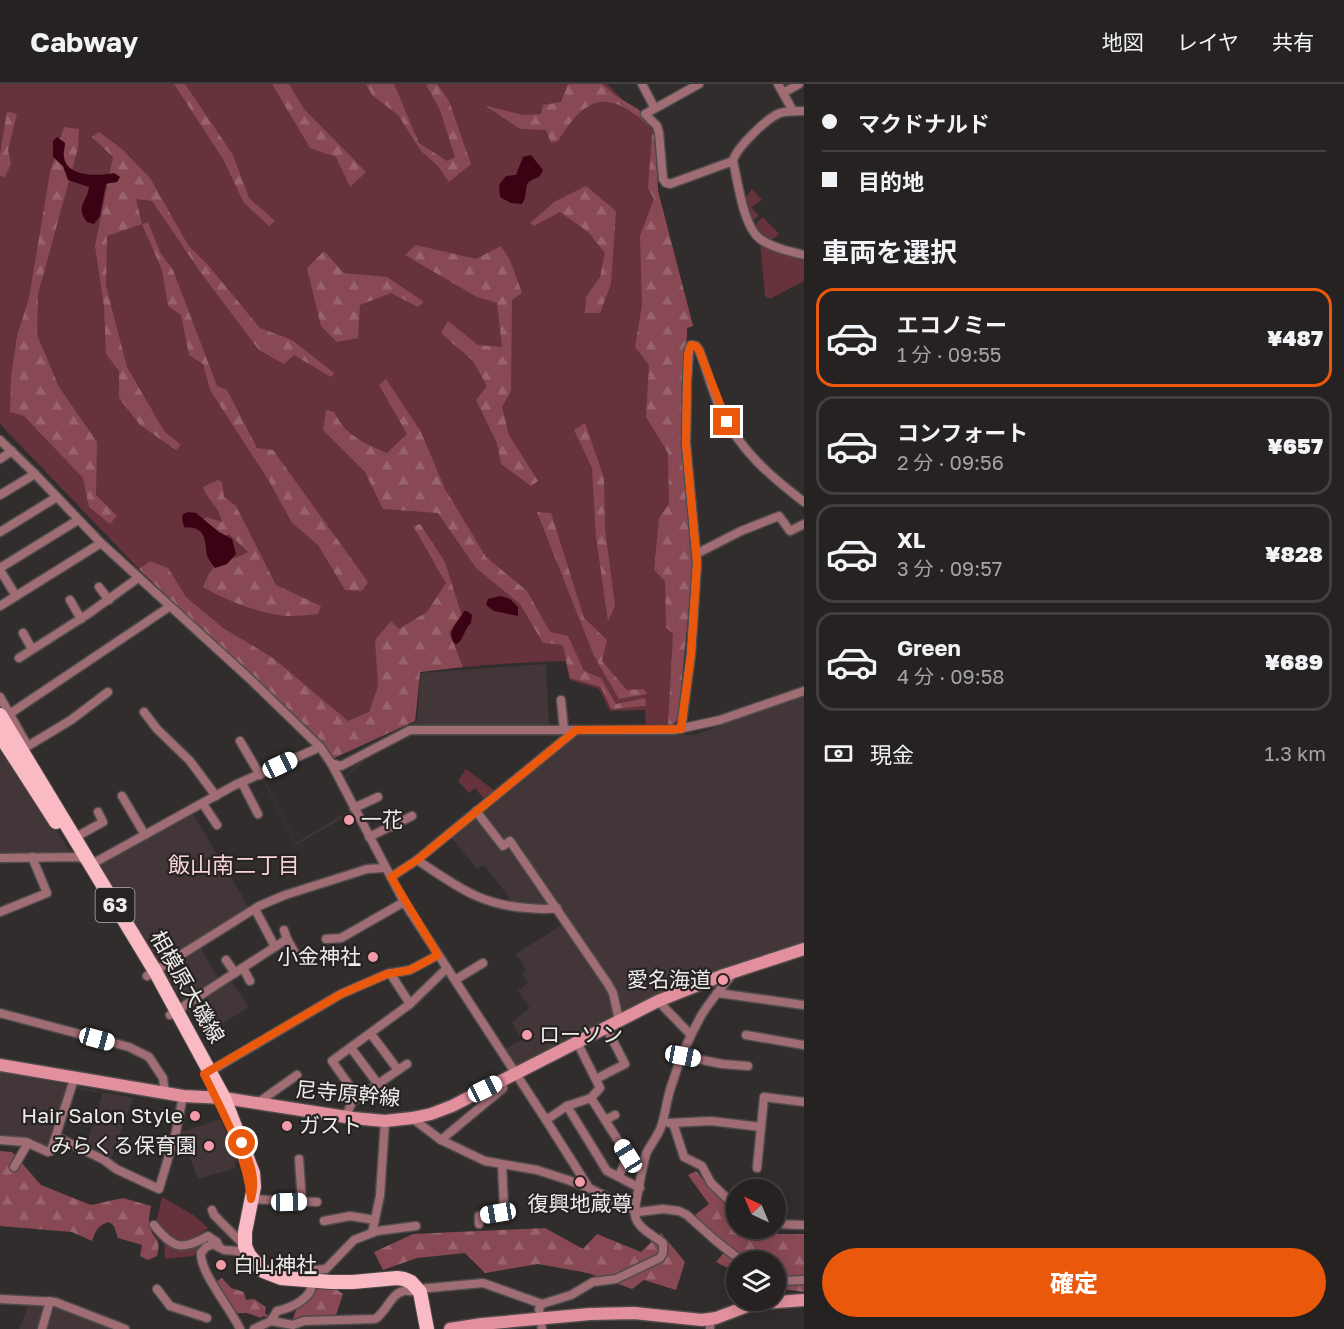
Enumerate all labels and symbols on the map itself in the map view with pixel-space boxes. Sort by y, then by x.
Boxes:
route end [713,408,740,435]
car [260,749,300,781]
place label: 一花 [361,806,403,832]
marker: 一花 [342,813,356,827]
district label: 飯山南二丁目 [168,851,300,878]
road number: 63 [96,888,134,922]
street label: 相模原大磯線 [145,925,231,1048]
place label: 小金神社 [277,943,361,969]
marker: 小金神社 [366,950,380,964]
place label: 愛名海道 [627,966,711,992]
marker: 愛名海道 [716,973,730,987]
place label: ローソン [539,1021,623,1047]
car [77,1026,117,1052]
marker: ローソン [520,1028,534,1042]
car [664,1044,702,1068]
car [465,1073,505,1105]
street label: 尼寺原幹線 [295,1075,402,1111]
place label: Hair Salon Style [21,1102,183,1128]
marker: Hair Salon Style [188,1109,202,1123]
place label: ガスト [299,1112,362,1138]
marker: ガスト [280,1119,294,1133]
route start [228,1129,255,1156]
place label: みらくる保育園 [50,1132,197,1158]
car [611,1136,645,1176]
marker: みらくる保育園 [202,1139,216,1153]
marker: 復興地蔵尊 [573,1175,587,1189]
north arrow [726,1179,786,1239]
place label: 復興地蔵尊 [528,1190,633,1216]
car [271,1193,307,1211]
car [479,1201,517,1225]
place label: 白山神社 [233,1251,317,1277]
marker: 白山神社 [214,1258,228,1272]

